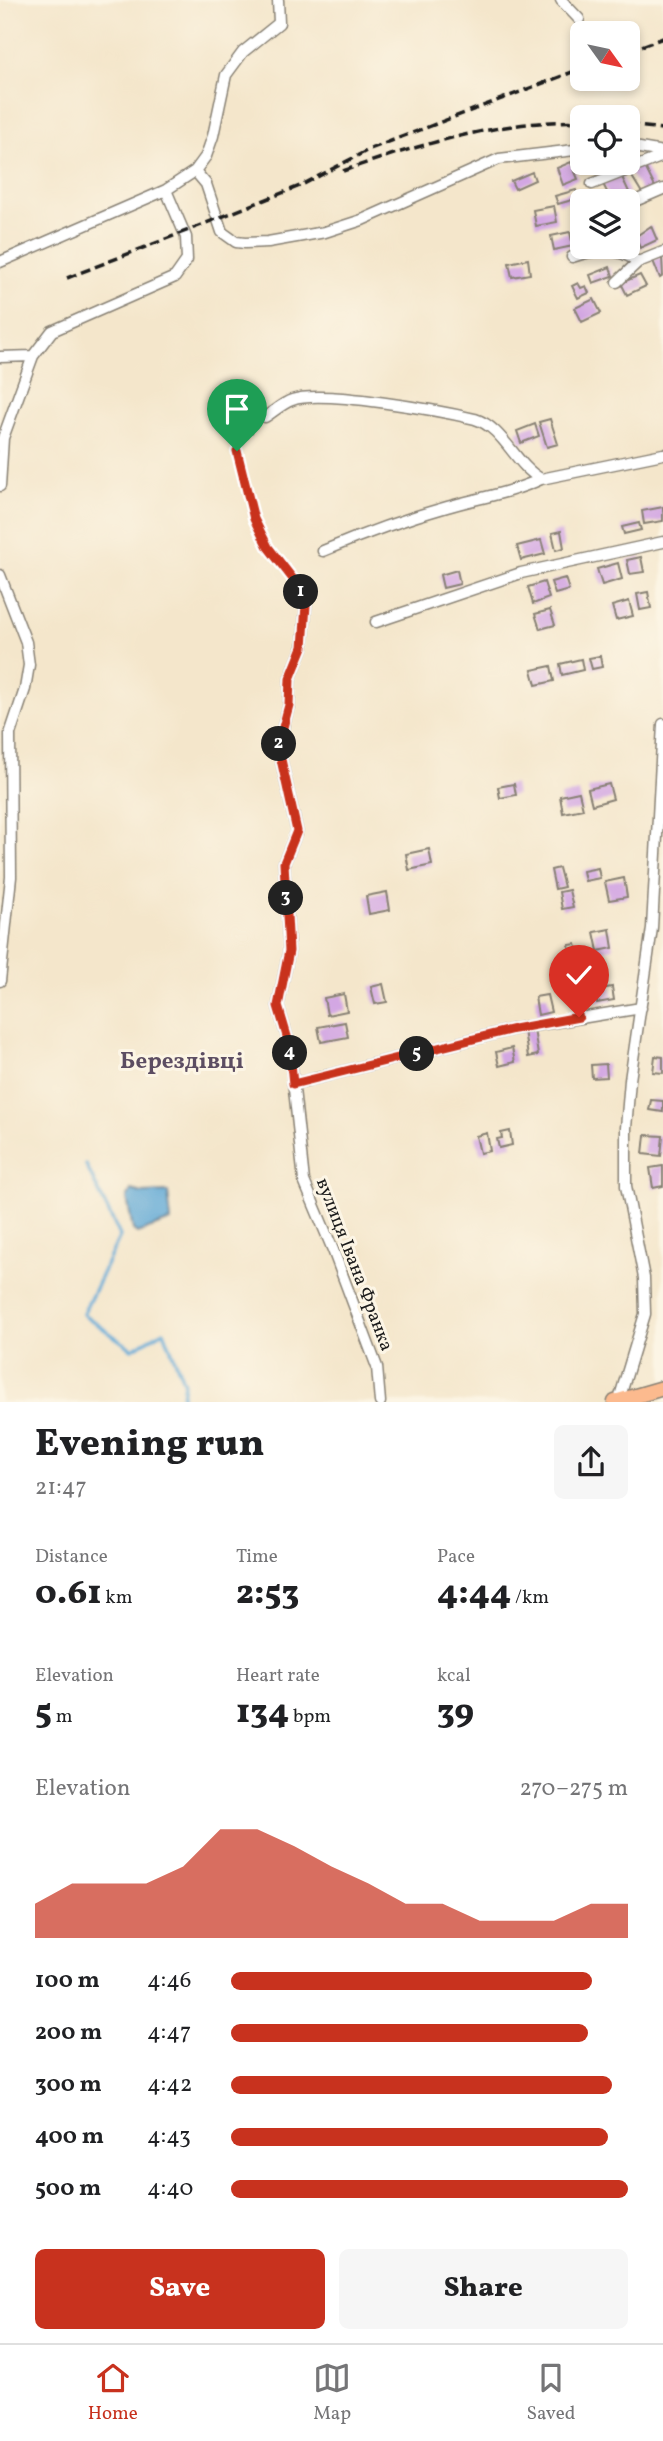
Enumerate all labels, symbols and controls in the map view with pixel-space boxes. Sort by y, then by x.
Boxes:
north arrow [570,21,640,91]
map controls [570,21,640,259]
button: locate [570,105,640,175]
button: layers [570,189,640,259]
pin [207,379,267,451]
icon: arrive [218,390,256,428]
pin: 1 [284,574,318,610]
text: 1 [297,578,304,604]
pin: 2 [262,726,296,762]
text: 2 [274,730,283,756]
pin: 3 [268,880,304,916]
text: 3 [281,884,290,910]
pin [549,945,609,1017]
icon: check [560,956,598,994]
pin: 4 [272,1036,308,1070]
pin: 5 [400,1036,434,1072]
text: 4 [284,1039,295,1065]
text: 5 [412,1040,421,1066]
district label: Берездівці [120,1046,244,1078]
street label: вулиця Івана Франка [309,1174,399,1355]
text: Evening run [35,1419,265,1472]
button: share [554,1425,628,1499]
text: 21:47 [35,1472,87,1504]
text: Distance [35,1544,108,1570]
text: Time [236,1544,278,1570]
text: Pace [437,1544,475,1570]
text: 0.61 [35,1570,102,1618]
text: 2:53 [236,1570,299,1618]
text: 4:44 [437,1570,511,1618]
text: km [102,1585,133,1611]
text: /km [511,1585,549,1611]
text: Elevation [35,1663,114,1689]
text: Heart rate [236,1663,320,1689]
text: kcal [437,1663,471,1689]
text: 5 [35,1689,52,1737]
text: 134 [236,1689,289,1737]
text: 39 [437,1689,474,1737]
text: m [52,1704,72,1730]
text: bpm [289,1704,331,1730]
text: Elevation [35,1773,131,1805]
text: 270–275 m [520,1773,628,1805]
text: 100 m [35,1965,100,1997]
text: 4:46 [147,1965,191,1997]
text: 200 m [35,2017,102,2049]
text: 4:47 [147,2017,191,2049]
text: 300 m [35,2069,102,2101]
text: 4:42 [147,2069,192,2101]
text: 400 m [35,2121,104,2153]
text: 4:43 [147,2121,191,2153]
text: 500 m [35,2173,101,2205]
text: 4:40 [147,2173,193,2205]
button: Save [35,2249,325,2329]
button: Share [339,2249,628,2329]
tab: Home [88,2359,138,2427]
tab: Map [313,2359,351,2427]
tab: Saved [526,2359,575,2427]

